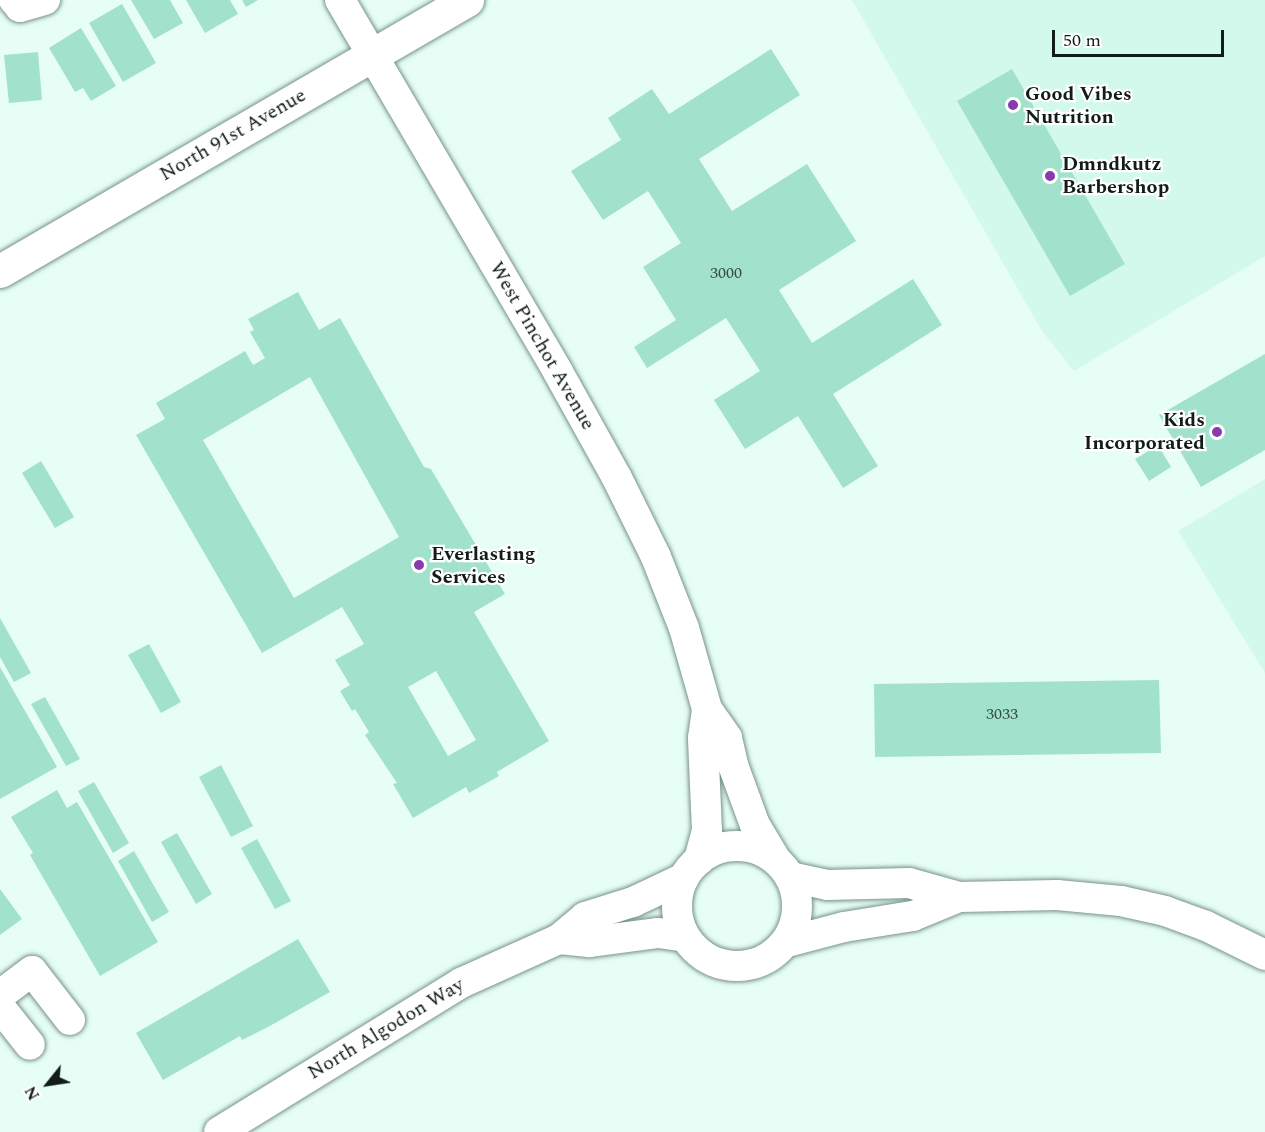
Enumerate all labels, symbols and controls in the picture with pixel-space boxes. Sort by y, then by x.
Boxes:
scale bar [1055,18,1228,56]
text: 50 m [1063,27,1101,54]
place label: Good Vibes Nutrition [1025,82,1132,129]
street label: North 91st Avenue [156,83,310,187]
marker: Good Vibes Nutrition [1006,98,1020,112]
place label: Dmndkutz Barbershop [1062,152,1169,199]
marker: Dmndkutz Barbershop [1043,169,1057,183]
street label: West Pinchot Avenue [484,258,600,434]
house number: 3000 [710,263,742,283]
place label: Kids Incorporated [1084,408,1205,455]
marker: Kids Incorporated [1210,425,1224,439]
place label: Everlasting Services [431,542,536,589]
marker: Everlasting Services [412,558,426,572]
house number: 3033 [986,704,1018,724]
street label: North Algodon Way [304,973,468,1085]
north arrow [18,1054,78,1114]
text: N [19,1081,46,1105]

